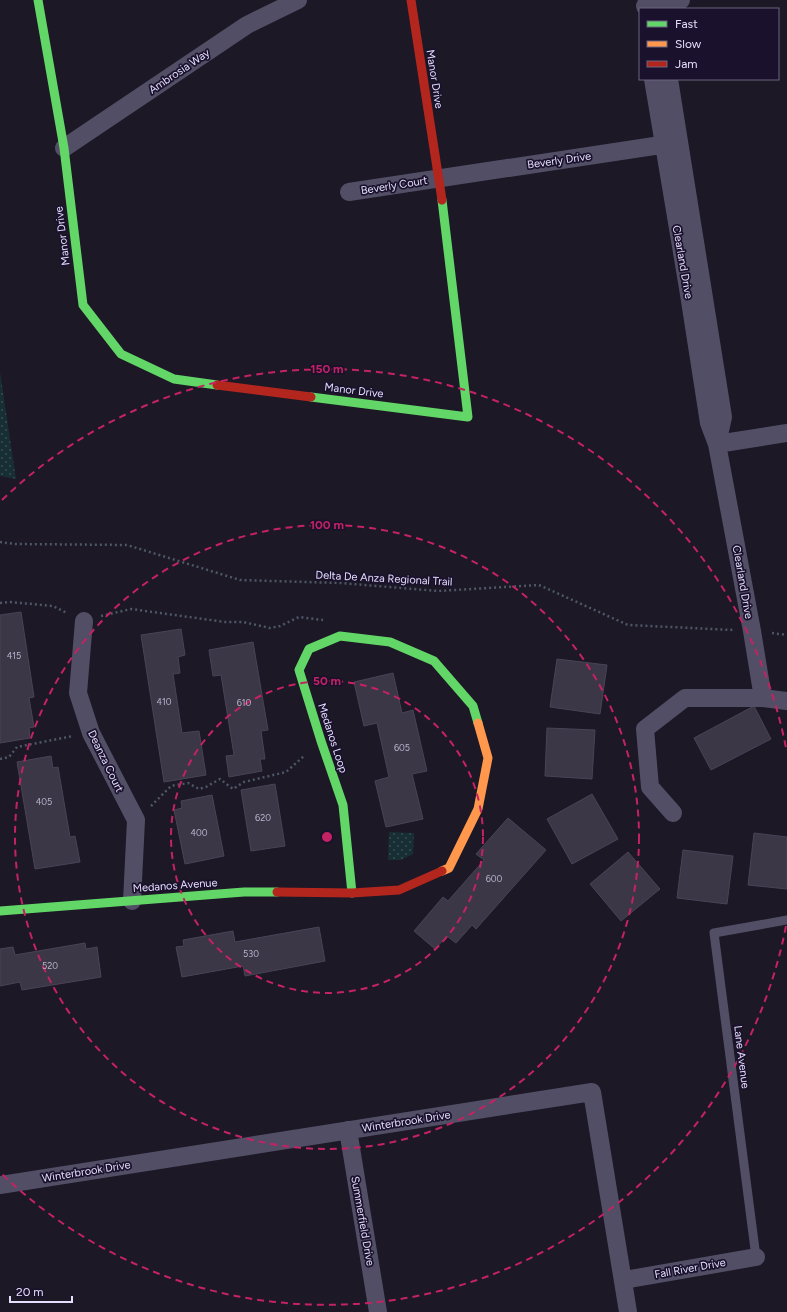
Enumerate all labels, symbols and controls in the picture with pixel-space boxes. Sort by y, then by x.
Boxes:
legend [639,8,779,80]
text: Fast [675,17,698,31]
text: Slow [675,37,702,51]
street label: Ambrosia Way [146,46,212,97]
street label: Manor Drive [423,49,446,109]
text: Jam [675,57,698,71]
street label: Beverly Drive [526,150,592,171]
street label: Beverly Court [360,174,428,197]
street label: Manor Drive [52,206,73,266]
street label: Clearland Drive [670,224,695,300]
text: 150 m [310,362,344,376]
street label: Manor Drive [324,380,384,401]
text: 100 m [310,518,344,532]
street label: Clearland Drive [730,544,755,620]
street label: Delta De Anza Regional Trail [315,568,453,589]
house number: 415 [7,650,21,661]
text: 50 m [313,674,341,688]
house number: 410 [156,696,172,707]
house number: 610 [237,697,252,708]
street label: Medanos Loop [315,702,350,775]
street label: Deanza Court [85,728,126,794]
house number: 605 [394,742,410,753]
house number: 405 [36,796,52,807]
house number: 620 [255,812,271,823]
house number: 400 [190,827,208,838]
centre of rings [320,830,334,844]
house number: 600 [486,873,503,884]
street label: Medanos Avenue [132,876,218,895]
house number: 530 [243,948,259,959]
house number: 520 [42,960,58,971]
street label: Lane Avenue [731,1025,752,1089]
street label: Winterbrook Drive [361,1108,451,1135]
street label: Winterbrook Drive [41,1158,131,1185]
street label: Summerfield Drive [348,1175,377,1267]
street label: Fall River Drive [654,1256,727,1281]
scale bar [10,1278,72,1304]
text: 20 m [16,1285,44,1299]

